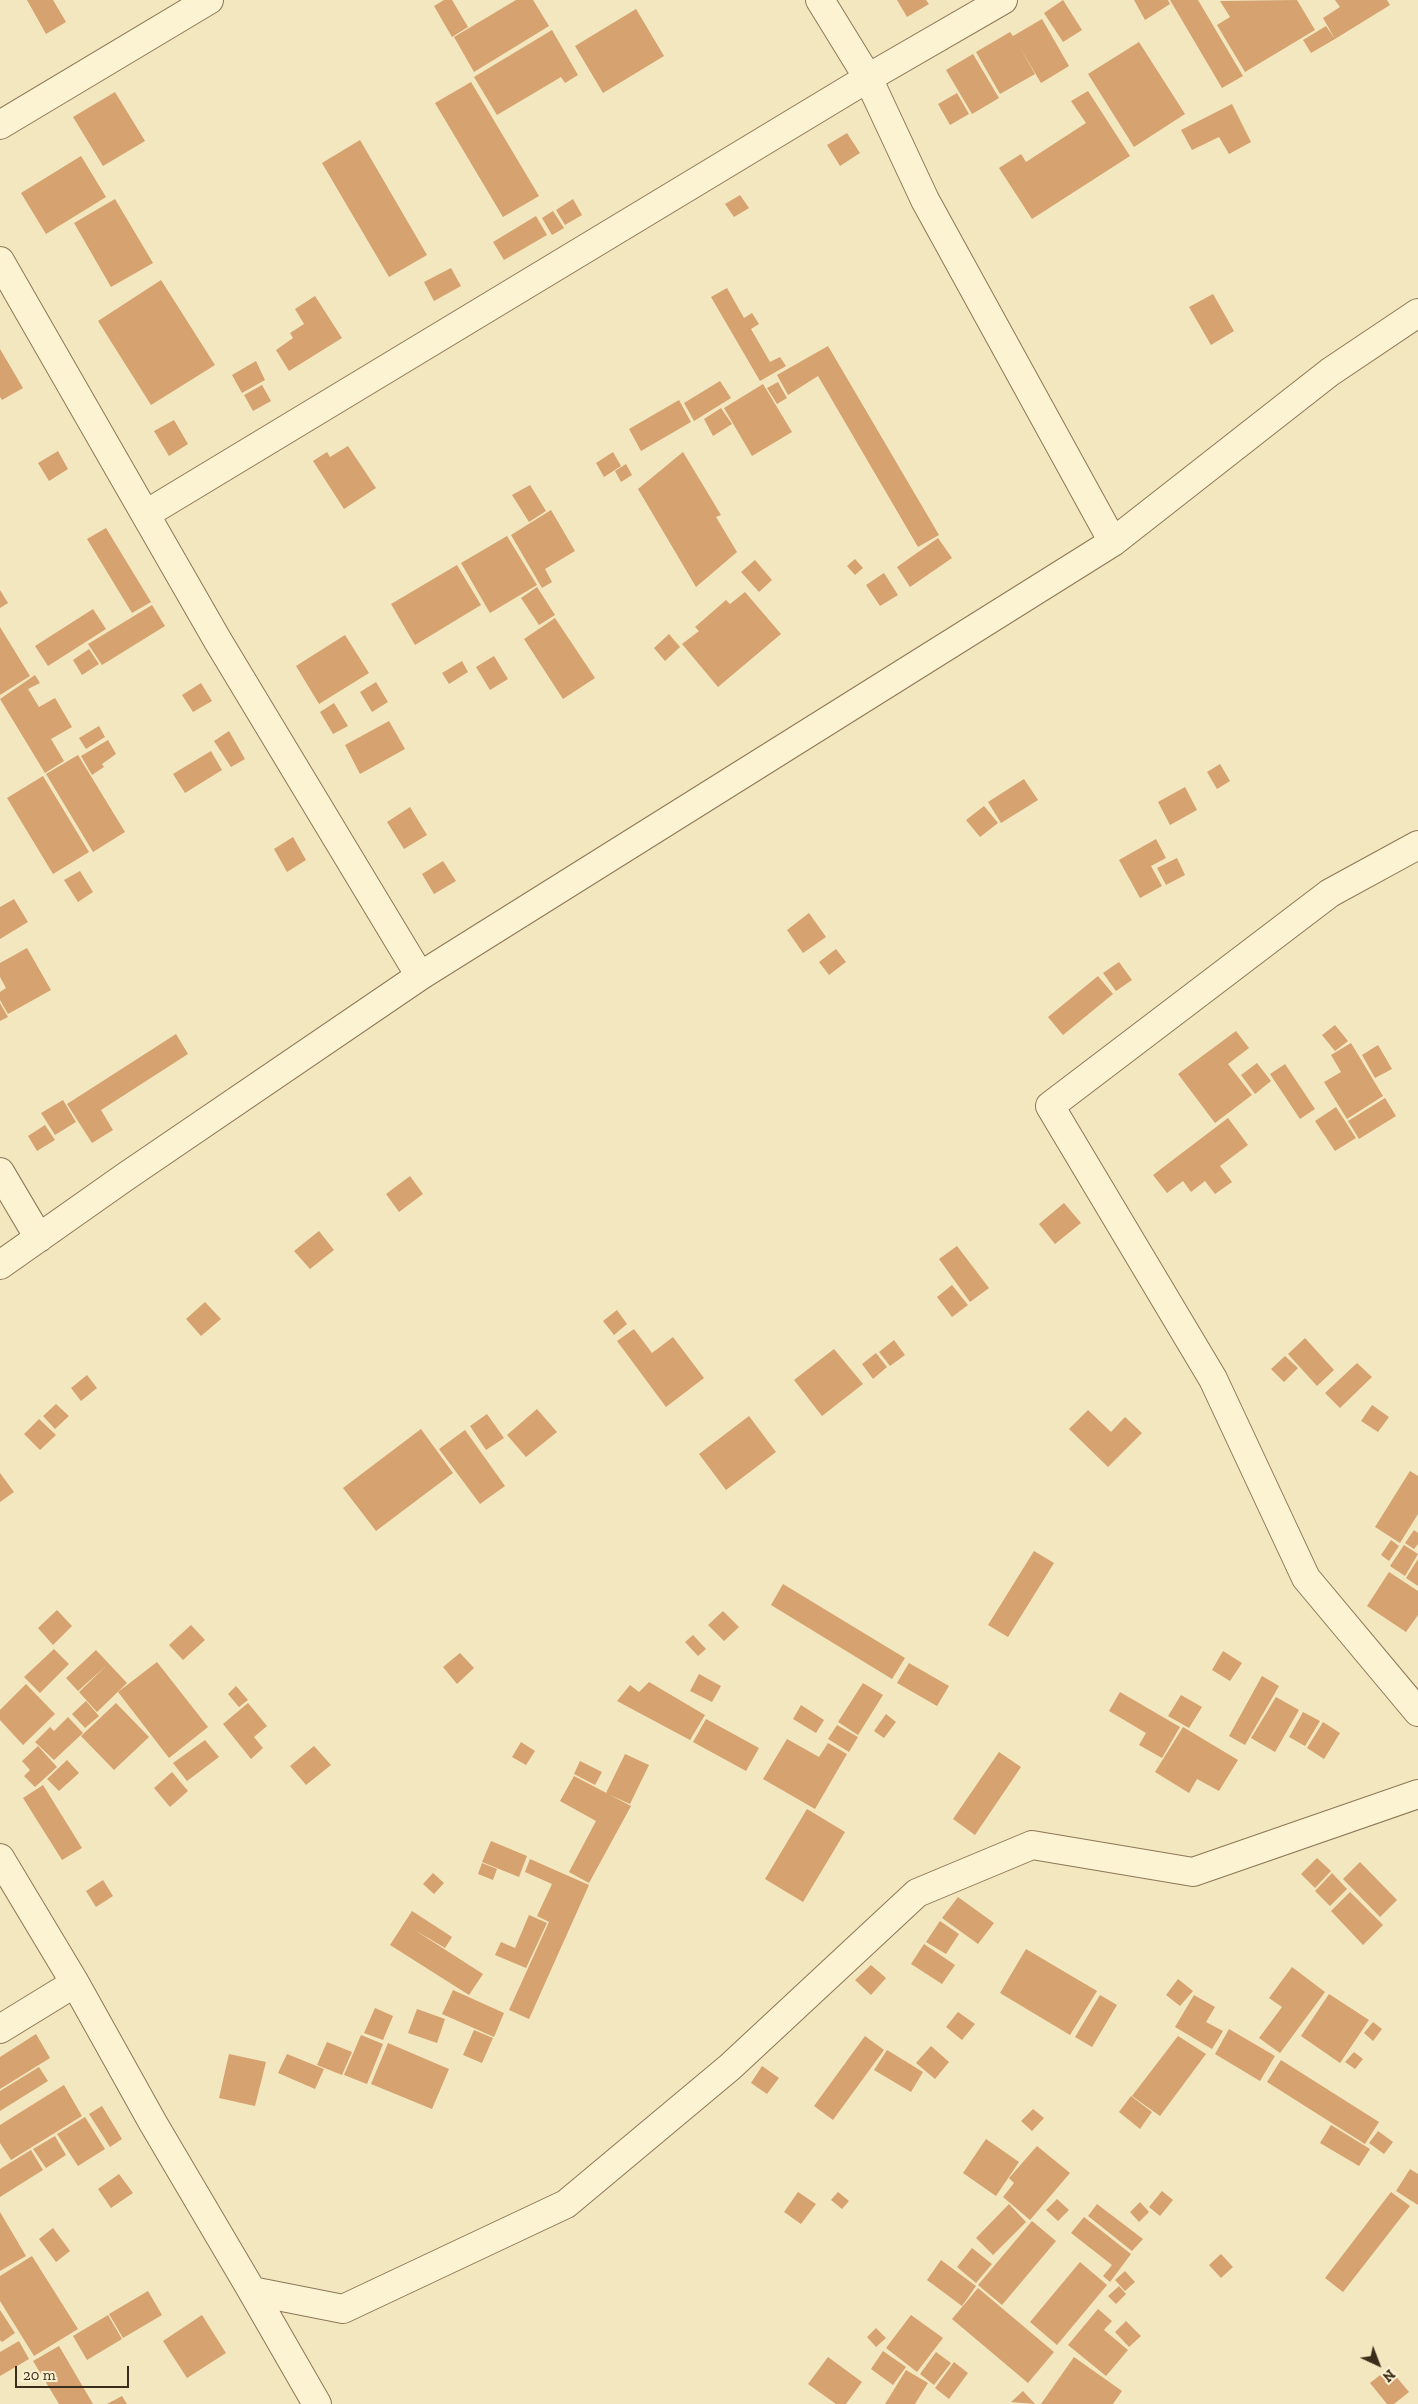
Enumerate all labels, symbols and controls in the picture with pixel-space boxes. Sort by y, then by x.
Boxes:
north arrow [1353,2339,1403,2389]
scale bar [18,2356,131,2388]
text: N [1379,2365,1398,2385]
text: 20 m [23,2366,56,2384]

